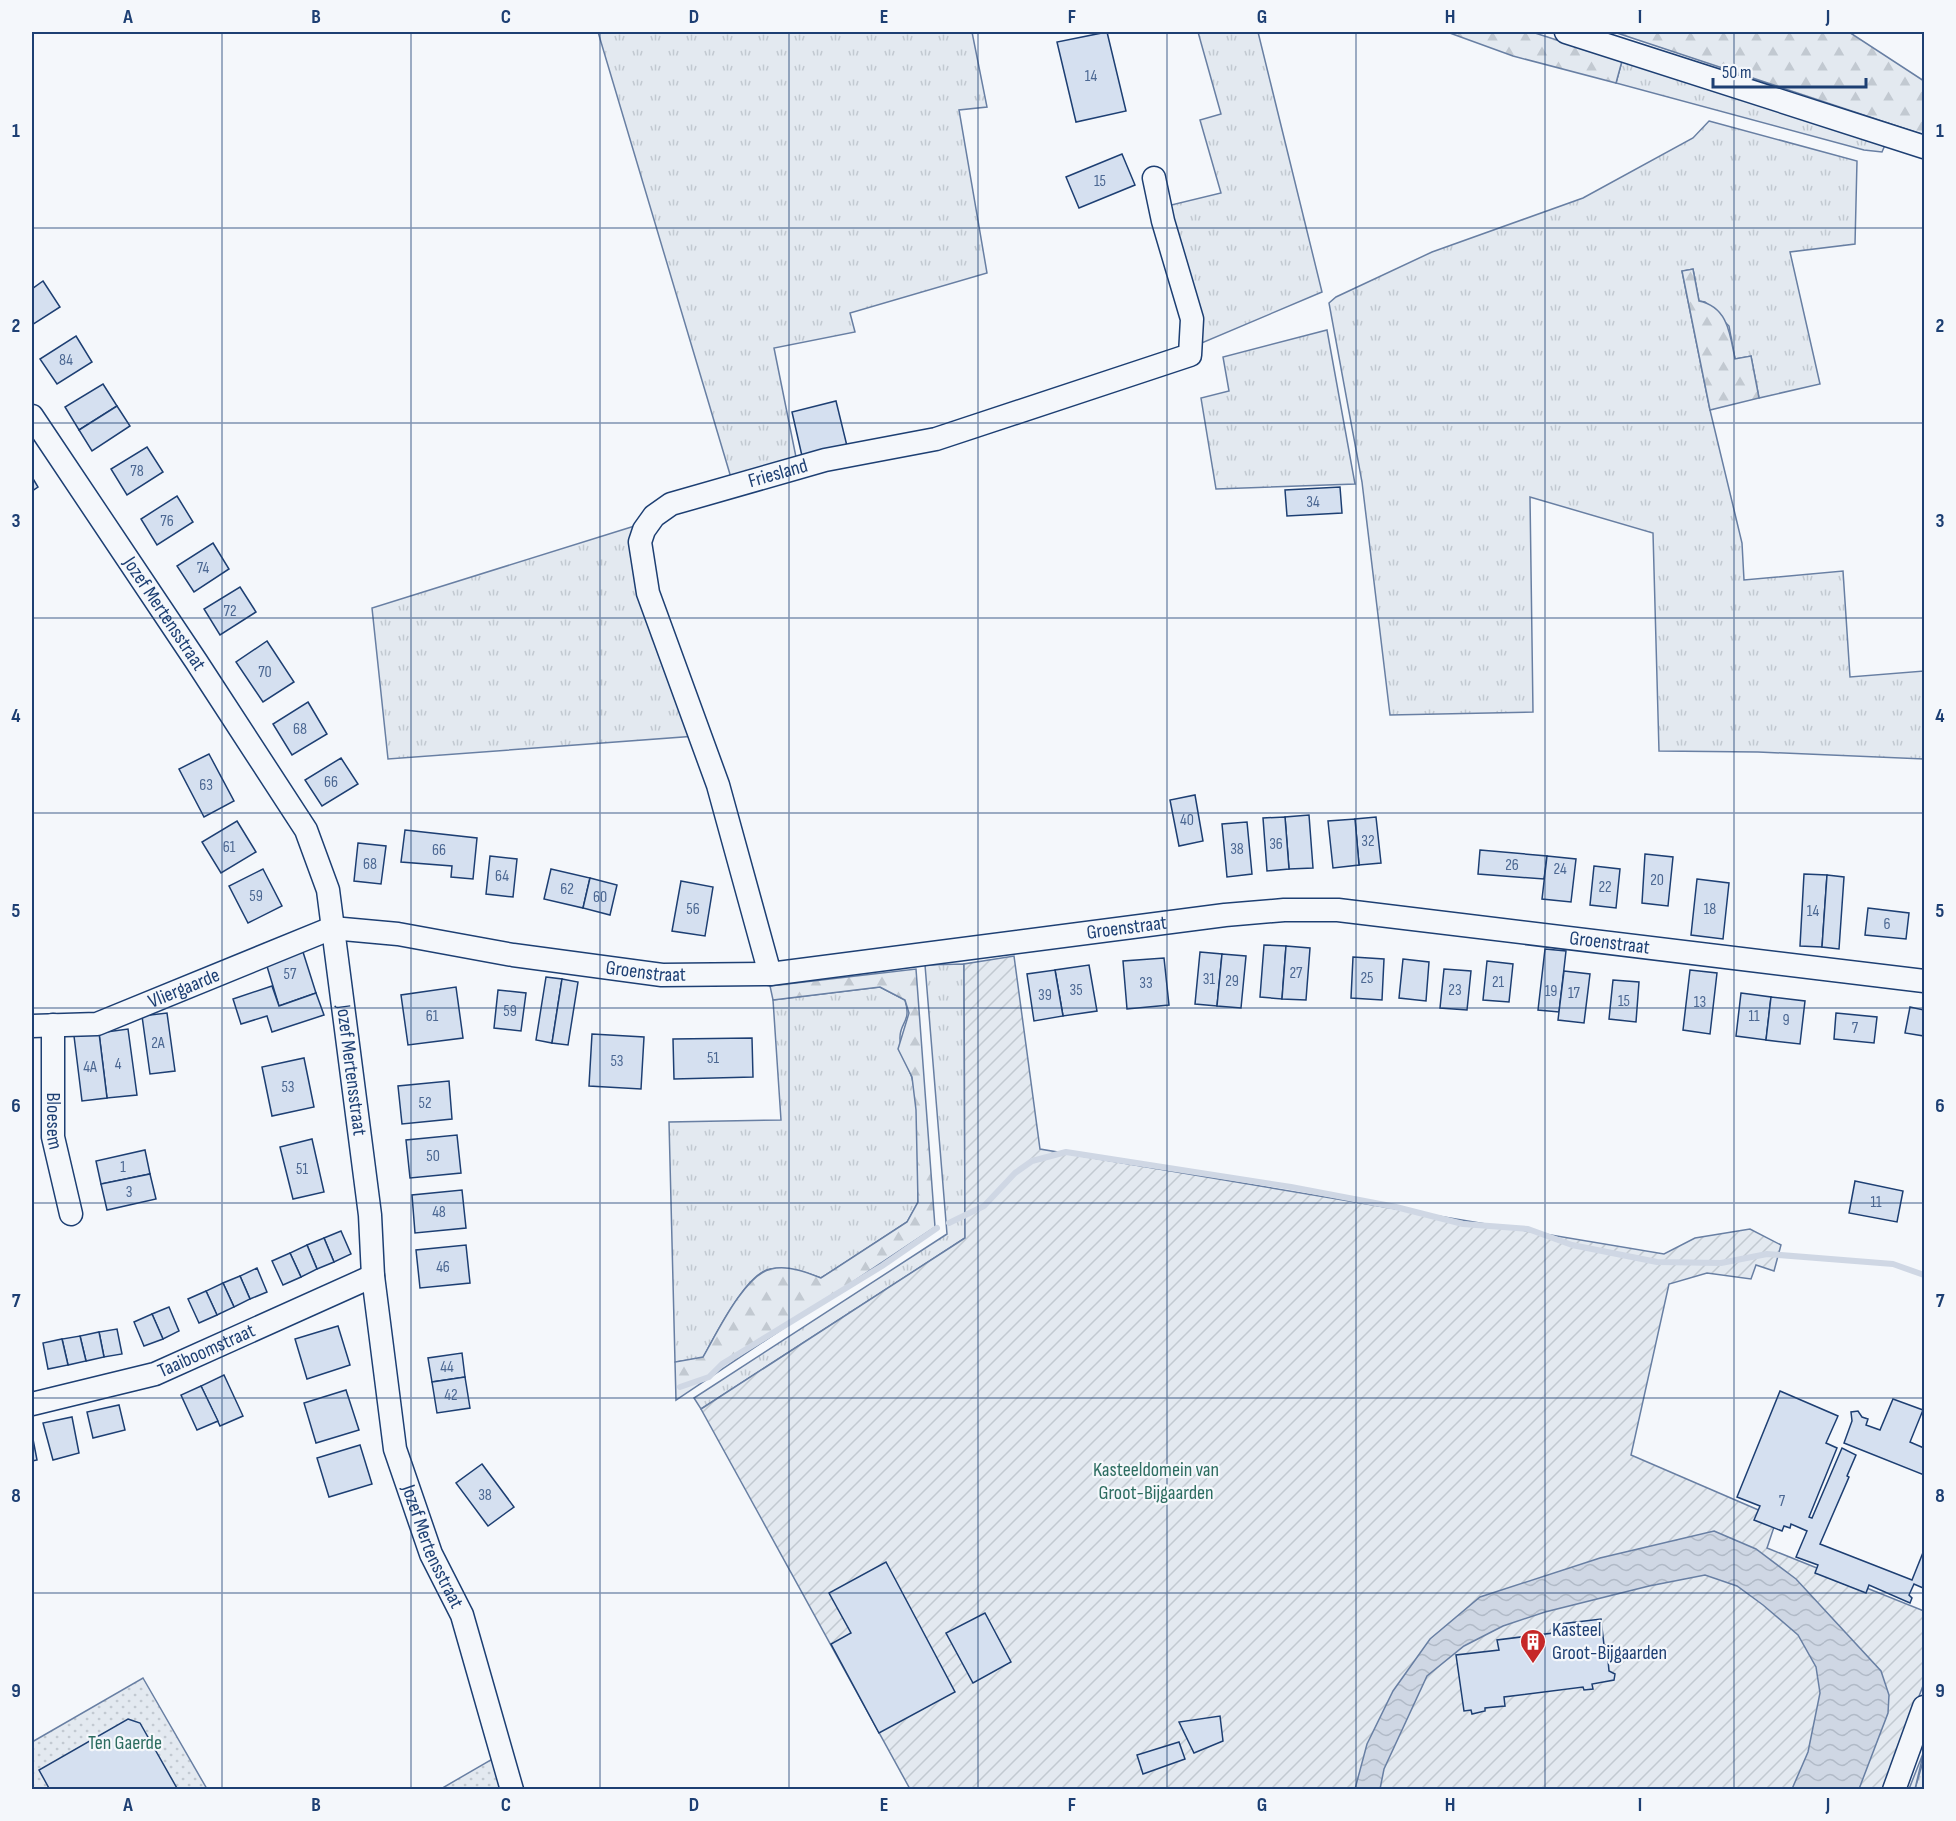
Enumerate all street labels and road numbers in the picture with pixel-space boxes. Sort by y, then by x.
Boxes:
street label: Friesland [746,454,810,493]
street label: Jozef Mertensstraat [117,551,211,675]
street label: Groenstraat [1085,911,1168,945]
street label: Groenstraat [1568,926,1651,960]
street label: Groenstraat [604,956,686,987]
street label: Vliergaarde [145,963,223,1014]
street label: Jozef Mertensstraat [331,1002,372,1137]
street label: Bloesem [41,1092,68,1152]
street label: Taaiboomstraat [154,1319,259,1383]
street label: Jozef Mertensstraat [396,1481,469,1612]

